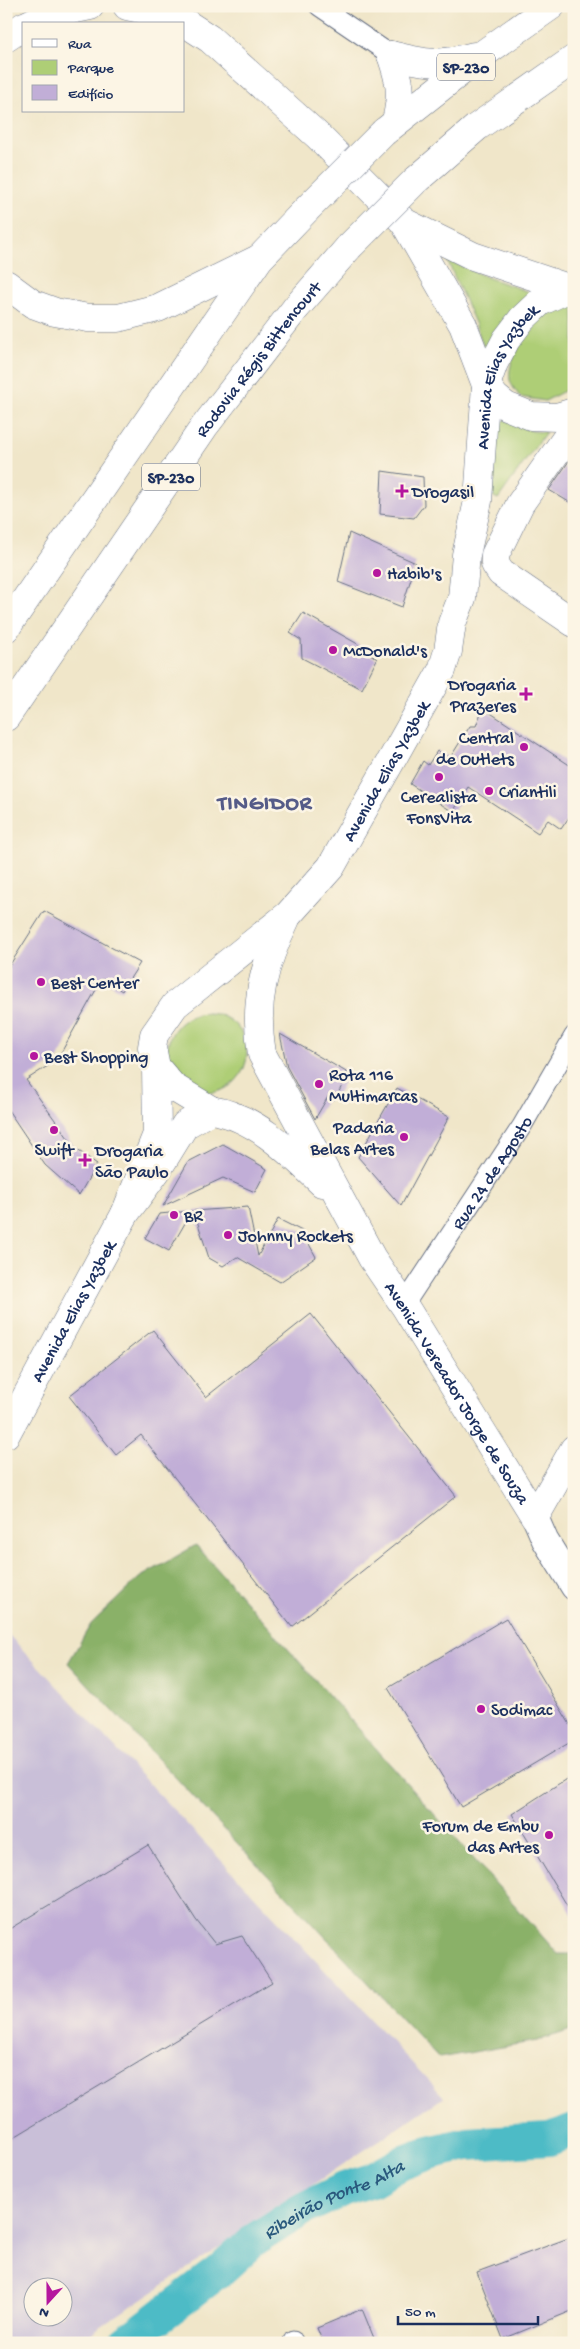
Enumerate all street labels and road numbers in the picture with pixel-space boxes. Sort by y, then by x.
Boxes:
road number: SP-230 [437,54,495,80]
street label: Rodovia Régis Bittencourt [192,277,328,442]
street label: Avenida Elias Yazbek [474,299,546,450]
road number: SP-230 [142,464,200,491]
street label: Avenida Elias Yazbek [340,696,437,846]
street label: Rua 24 de Agosto [449,1113,538,1234]
street label: Avenida Elias Yazbek [28,1236,123,1387]
street label: Avenida Vereador Jorge de Souza [378,1279,533,1510]

